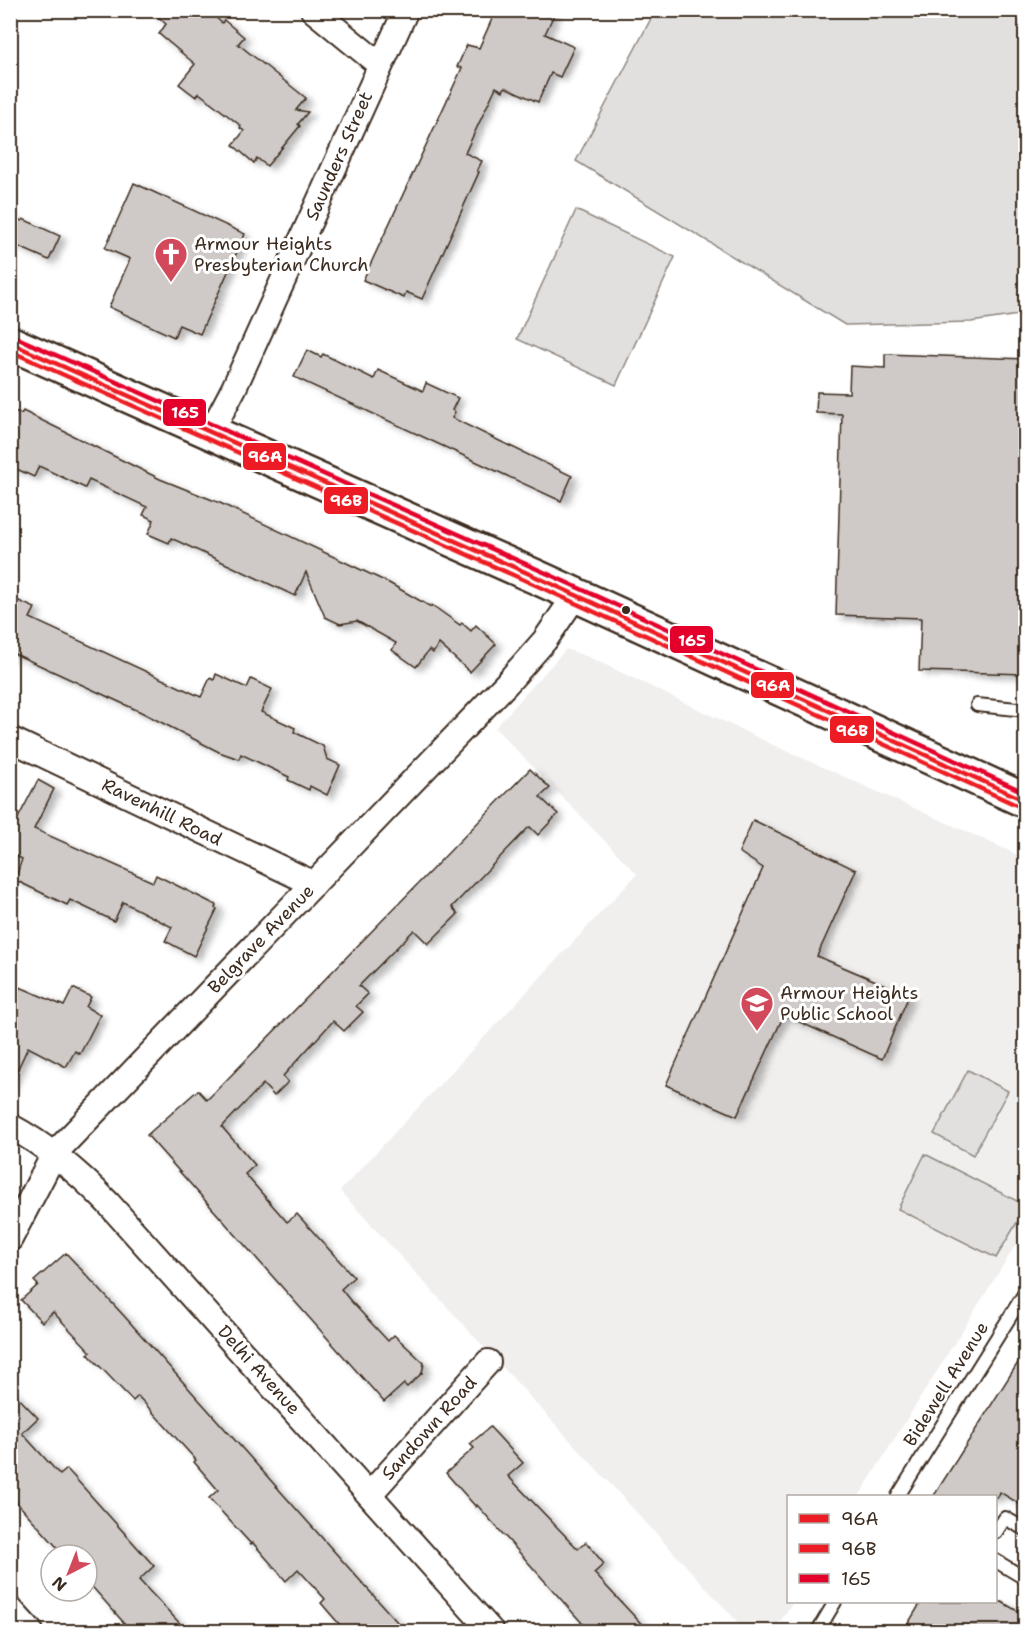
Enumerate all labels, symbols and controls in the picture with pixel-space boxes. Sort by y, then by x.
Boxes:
street label: Saunders Street [300,88,378,224]
place label: Armour Heights Presbyterian Church [194,232,369,277]
church icon: Armour Heights Presbyterian Church [153,236,189,283]
line badge: 165 [162,398,207,427]
text: 165 [171,402,199,423]
line badge: 96A [242,442,287,471]
text: 96A [248,446,282,467]
line badge: 96B [323,486,369,515]
text: 96B [330,490,362,511]
unlabelled marker [620,604,632,616]
line badge: 165 [669,625,714,654]
text: 165 [678,630,706,651]
line badge: 96A [750,671,795,699]
text: 96A [756,675,790,696]
line badge: 96B [829,715,875,744]
text: 96B [836,720,868,741]
street label: Ravenhill Road [98,772,226,852]
street label: Belgrave Avenue [203,879,319,999]
place label: Armour Heights Public School [780,981,918,1026]
school or university icon: Armour Heights Public School [739,985,775,1032]
street label: Bidewell Avenue [898,1317,994,1451]
street label: Delhi Avenue [212,1320,306,1420]
street label: Sandown Road [376,1371,482,1485]
legend [787,1495,997,1603]
text: 96A [841,1507,879,1531]
text: 96B [841,1537,876,1561]
north arrow [39,1543,99,1603]
text: 165 [841,1567,871,1591]
text: N [48,1572,71,1596]

